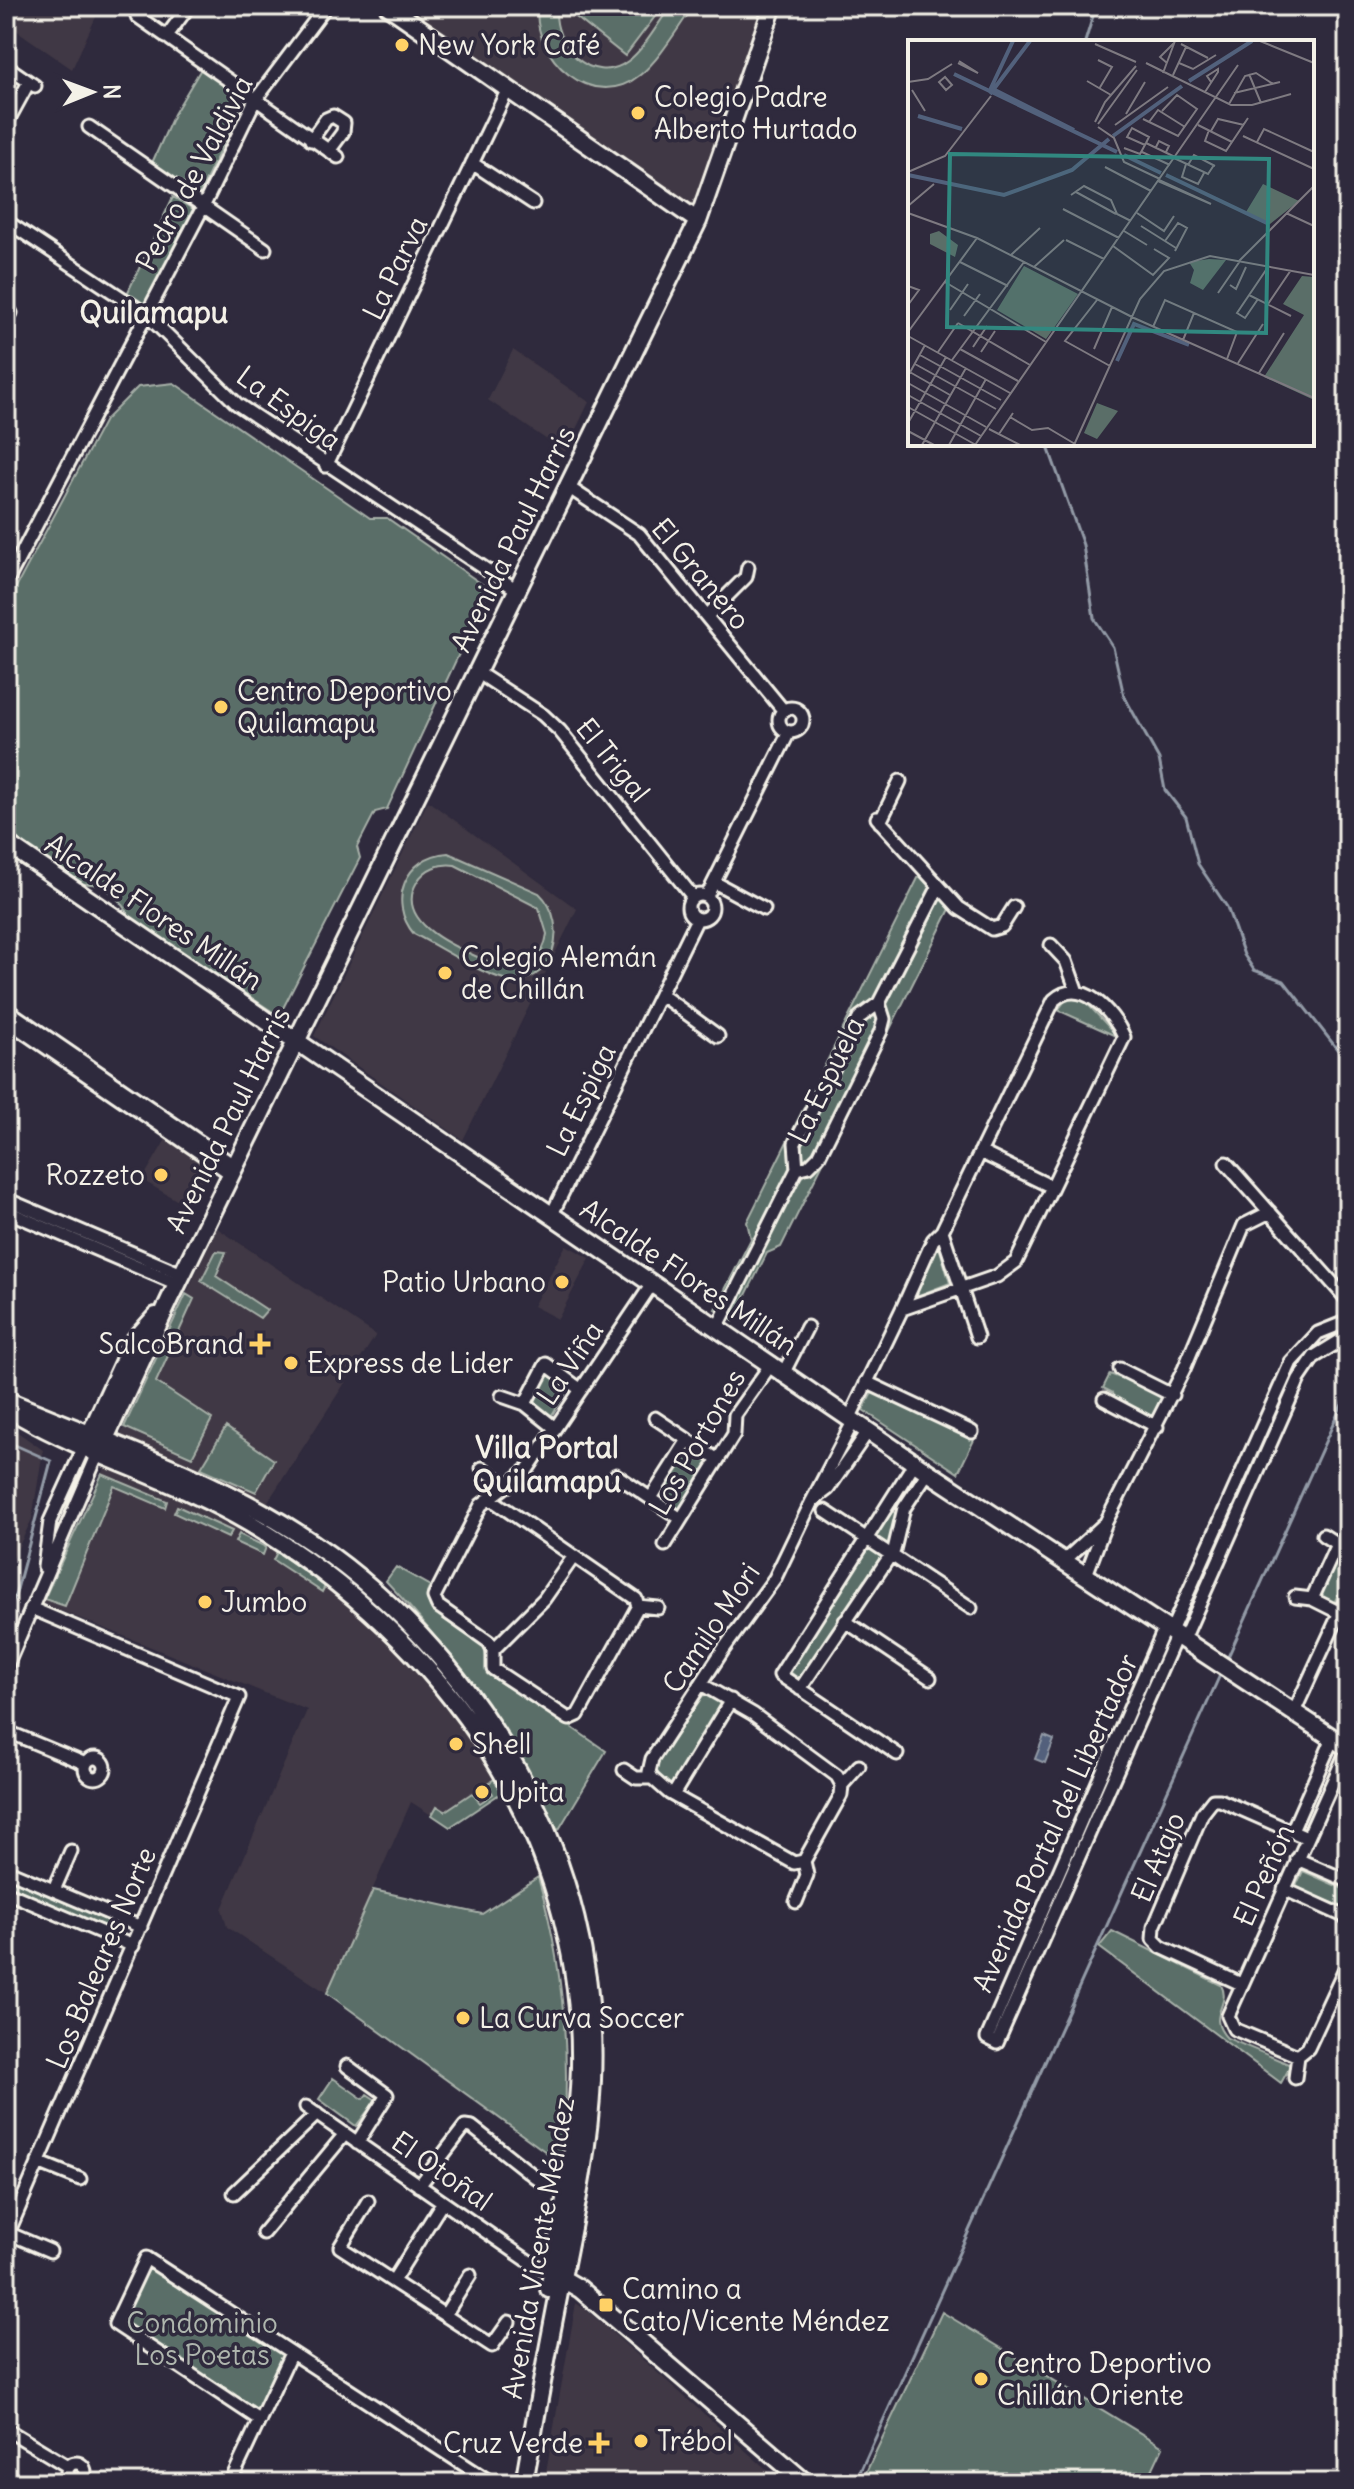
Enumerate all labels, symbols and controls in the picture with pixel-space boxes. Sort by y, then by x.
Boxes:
place label: New York Café [418,27,600,63]
marker: New York Café [393,36,411,54]
inset map [908,40,1314,446]
north arrow [52,52,132,132]
street label: Pedro de Valdivia [127,69,261,277]
place label: Colegio Padre Alberto Hurtado [654,79,857,147]
text: N [98,84,126,99]
marker: Colegio Padre Alberto Hurtado [629,104,647,122]
street label: La Parva [355,210,435,326]
district label: Quilamapu [80,293,228,331]
street label: La Espiga [230,358,348,458]
street label: Avenida Paul Harris [443,420,583,658]
street label: El Granero [644,511,758,637]
place label: Centro Deportivo Quilamapu [237,673,452,741]
marker: Centro Deportivo Quilamapu [212,698,230,716]
street label: El Trigal [568,711,658,809]
street label: Alcalde Flores Millán [38,826,270,998]
place label: Colegio Alemán de Chillán [461,939,657,1007]
marker: Colegio Alemán de Chillán [436,964,454,982]
street label: Avenida Paul Harris [158,1001,298,1239]
street label: La Espuela [780,1011,872,1149]
street label: La Espiga [538,1038,624,1162]
place label: Rozzeto [45,1157,145,1193]
marker: Rozzeto [152,1166,170,1184]
street label: Alcalde Flores Millán [573,1191,805,1363]
place label: Patio Urbano [382,1264,546,1300]
marker: Patio Urbano [553,1273,571,1291]
street label: La Viña [529,1314,611,1412]
place label: SalcoBrand [99,1326,244,1362]
marker: SalcoBrand [251,1335,269,1353]
place label: Express de Lider [307,1345,513,1381]
marker: Express de Lider [282,1354,300,1372]
street label: Los Portones [641,1363,753,1521]
district label: Villa Portal Quilamapu [473,1428,621,1500]
street label: Camilo Mori [654,1556,768,1700]
place label: Jumbo [221,1584,307,1620]
marker: Jumbo [196,1593,214,1611]
street label: Avenida Portal del Libertador [964,1648,1146,1998]
place label: Shell [472,1726,531,1762]
marker: Shell [447,1735,465,1753]
place label: Upita [498,1774,565,1810]
marker: Upita [473,1783,491,1801]
street label: El Atajo [1123,1806,1193,1908]
street label: El Peñón [1226,1818,1302,1932]
street label: Los Baleares Norte [38,1842,164,2074]
place label: La Curva Soccer [479,2000,684,2036]
marker: La Curva Soccer [454,2009,472,2027]
street label: Avenida Vicente Méndez [494,2094,582,2402]
street label: El Otoñal [385,2123,499,2219]
place label: Camino a Cato/Vicente Méndez [622,2271,890,2339]
marker: Camino a Cato/Vicente Méndez [597,2296,615,2314]
park label: Condominio Los Poetas [126,2305,278,2373]
place label: Centro Deportivo Chillán Oriente [997,2345,1212,2413]
marker: Centro Deportivo Chillán Oriente [972,2370,990,2388]
place label: Trébol [657,2423,733,2459]
place label: Cruz Verde [443,2425,583,2461]
marker: Trébol [632,2432,650,2450]
marker: Cruz Verde [590,2434,608,2452]

